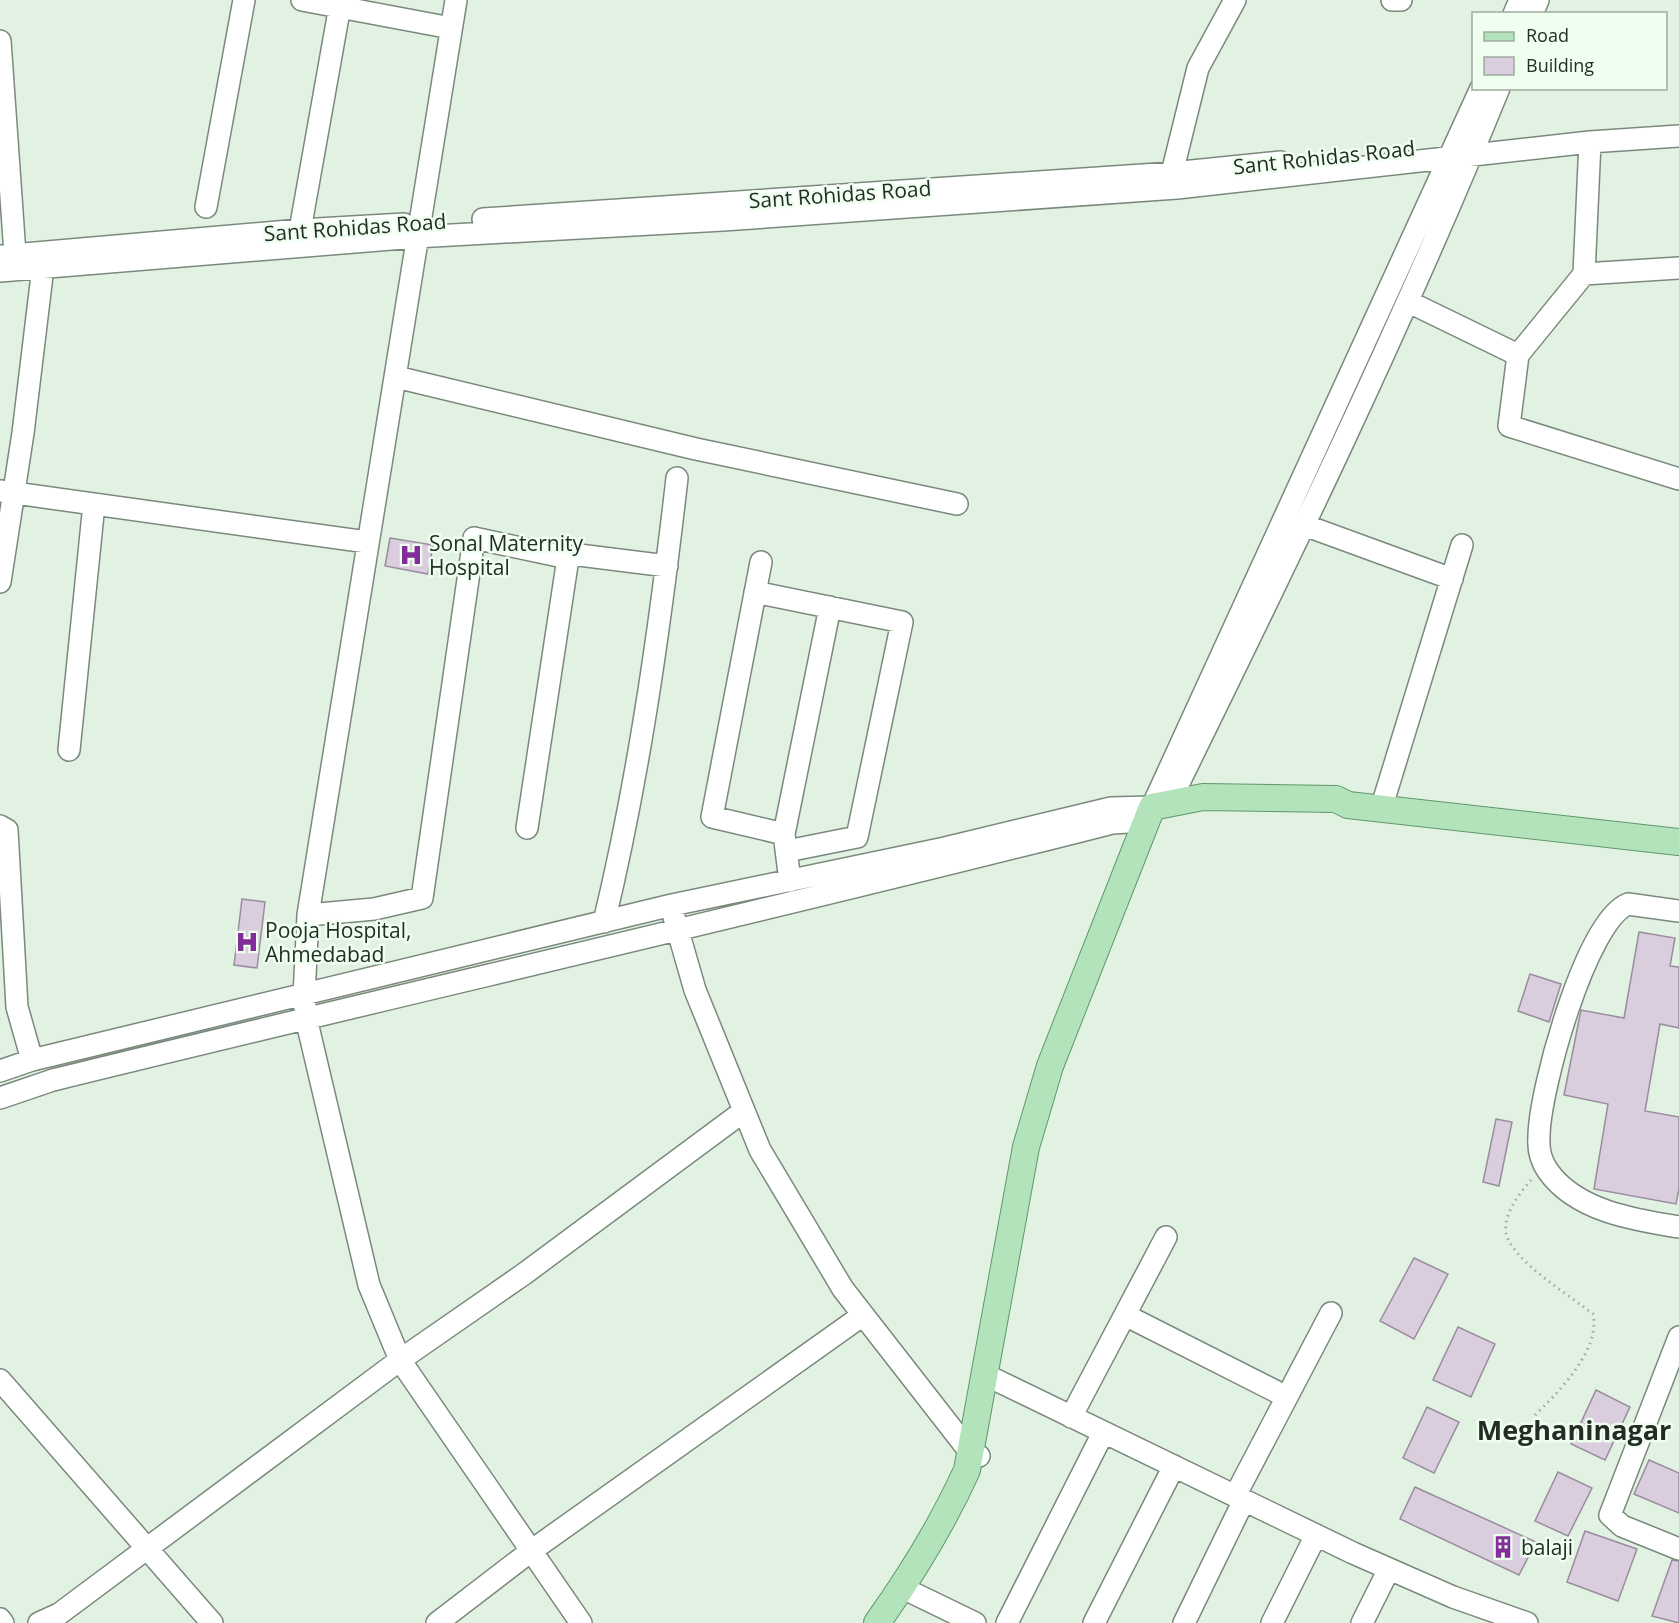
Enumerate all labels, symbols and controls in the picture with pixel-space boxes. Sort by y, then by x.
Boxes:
legend [1472,12,1667,90]
text: Road [1526,23,1569,47]
text: Building [1526,53,1594,77]
street label: Sant Rohidas Road [1232,134,1416,180]
street label: Sant Rohidas Road [748,174,932,214]
street label: Sant Rohidas Road [263,207,447,247]
place label: Sonal Maternity Hospital [429,529,584,581]
hospital icon: Sonal Maternity Hospital [398,542,424,568]
place label: Pooja Hospital, Ahmedabad [265,916,412,968]
hospital icon: Pooja Hospital, Ahmedabad [234,929,260,955]
district label: Meghaninagar [1477,1411,1671,1448]
place label: balaji [1521,1533,1573,1561]
building icon: balaji [1490,1534,1516,1560]

